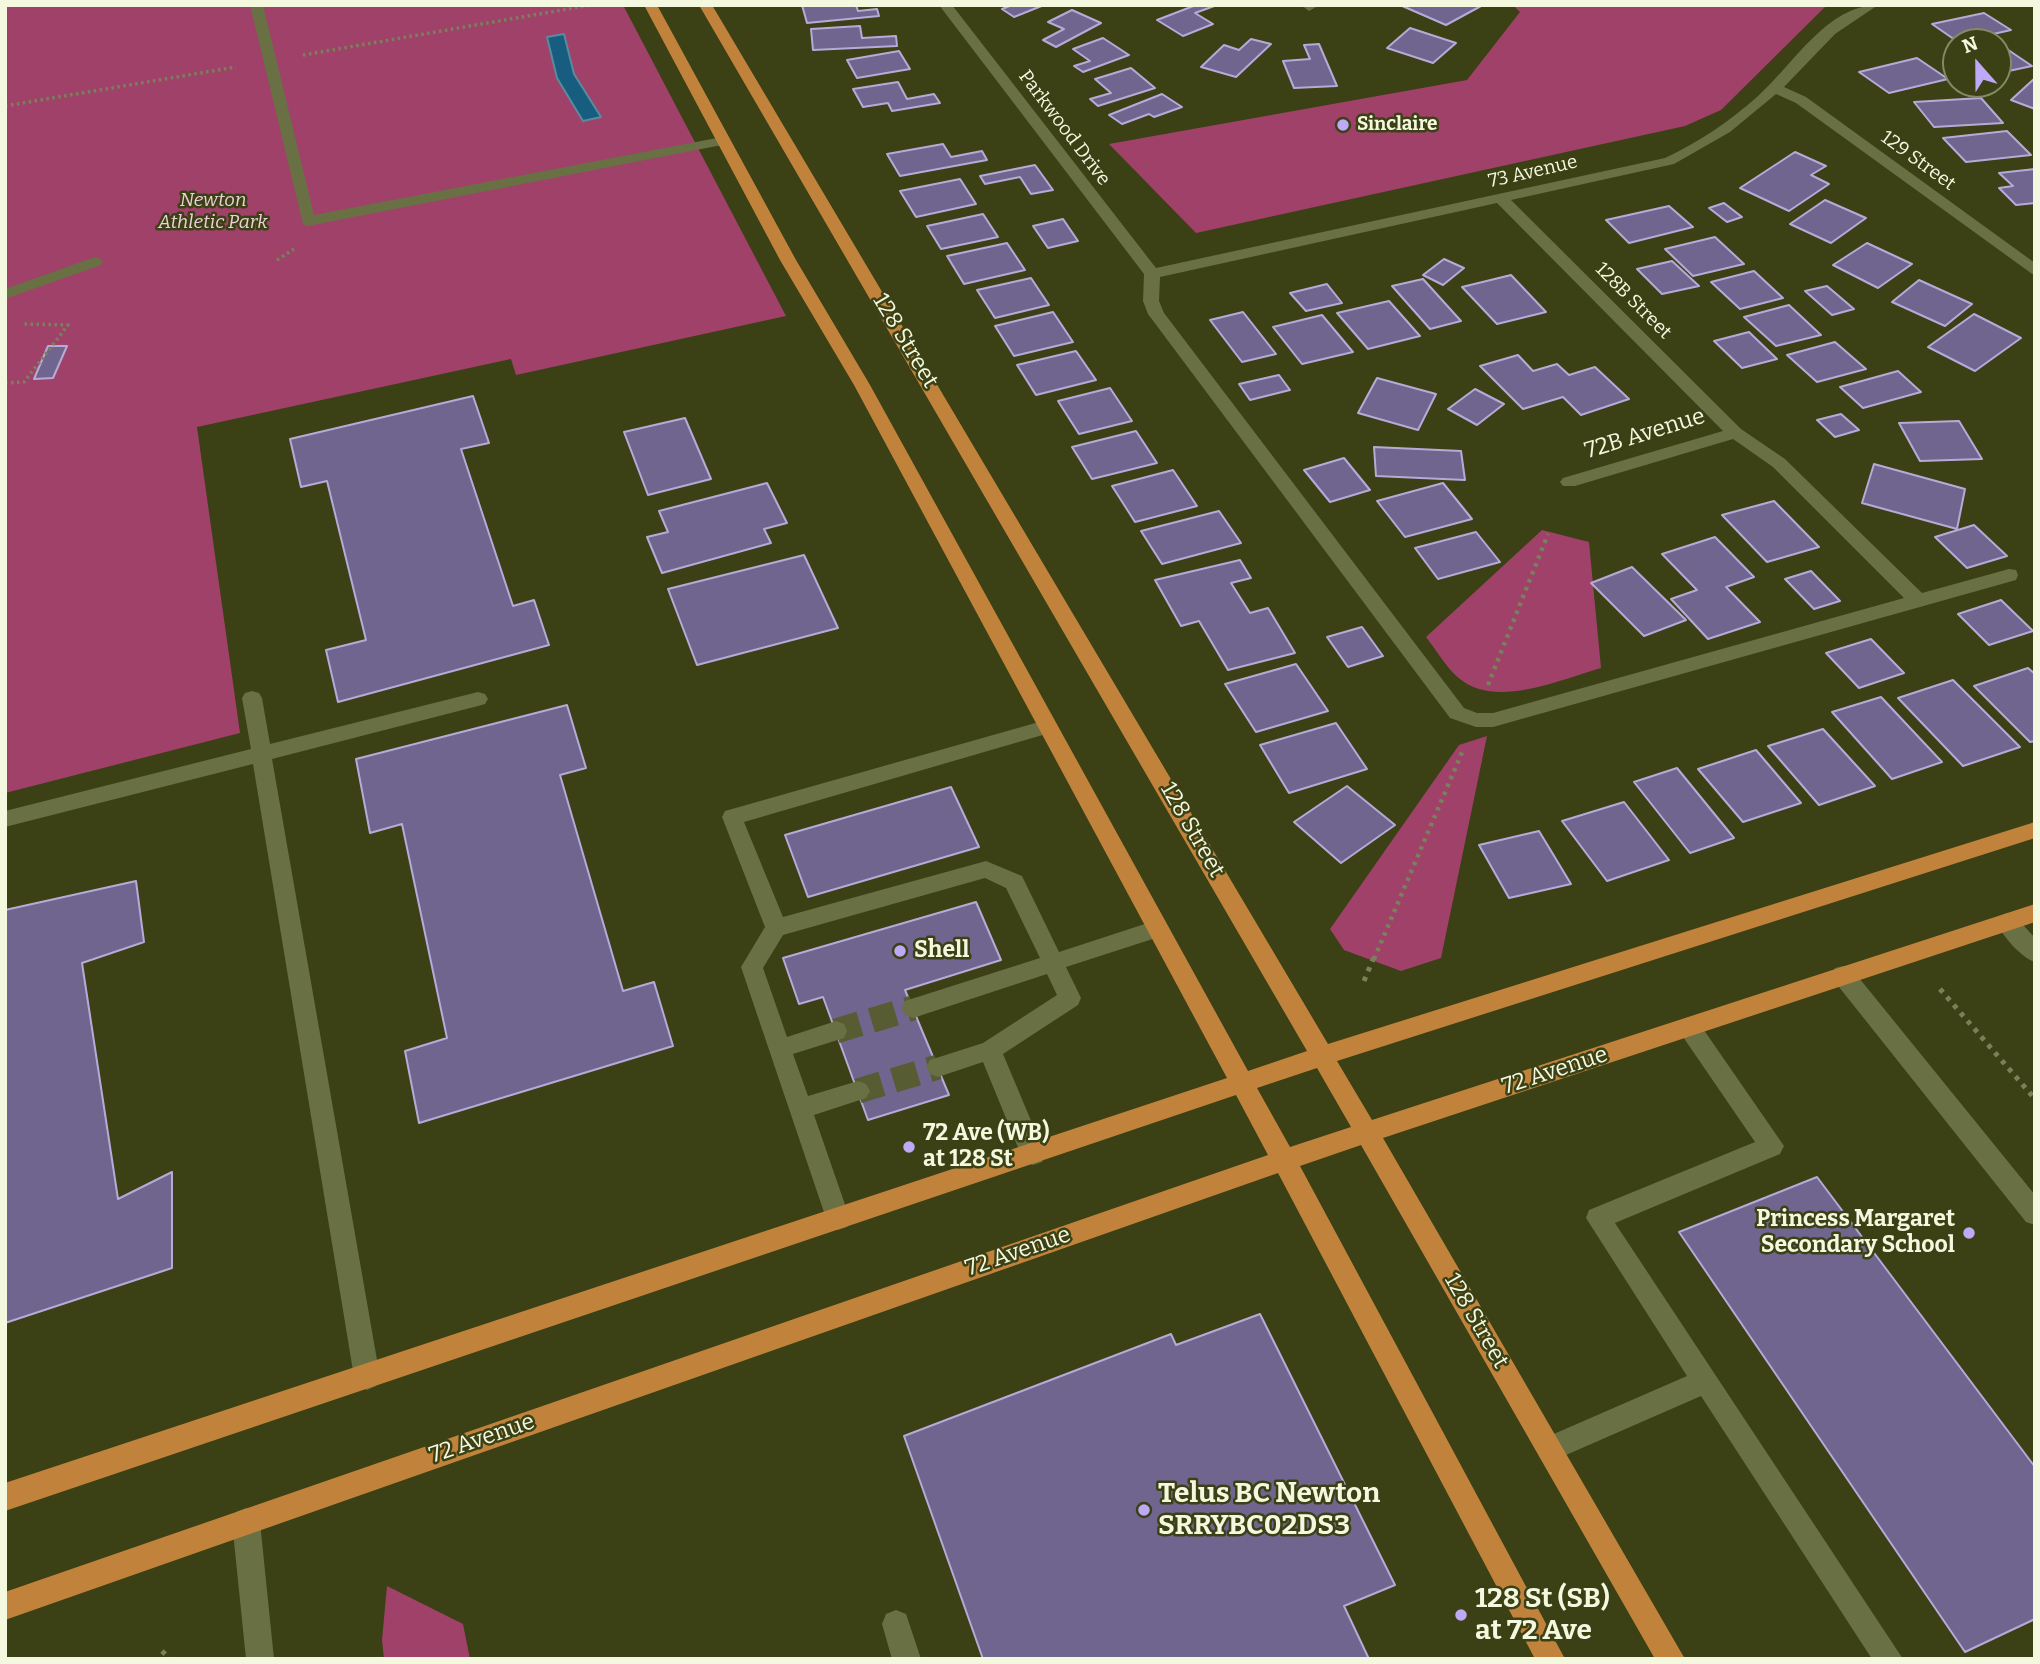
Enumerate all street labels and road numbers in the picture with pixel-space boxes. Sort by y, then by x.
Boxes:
street label: Parkwood Drive [1013,66,1115,190]
street label: 129 Street [1876,126,1960,196]
street label: 73 Avenue [1486,151,1580,193]
street label: 128B Street [1590,258,1676,344]
street label: 128 Street [866,289,944,393]
street label: 72B Avenue [1582,403,1708,465]
street label: 128 Street [1154,778,1230,882]
street label: 72 Avenue [1499,1041,1611,1101]
street label: 72 Avenue [962,1221,1074,1283]
street label: 128 Street [1438,1269,1514,1373]
street label: 72 Avenue [426,1408,538,1470]

